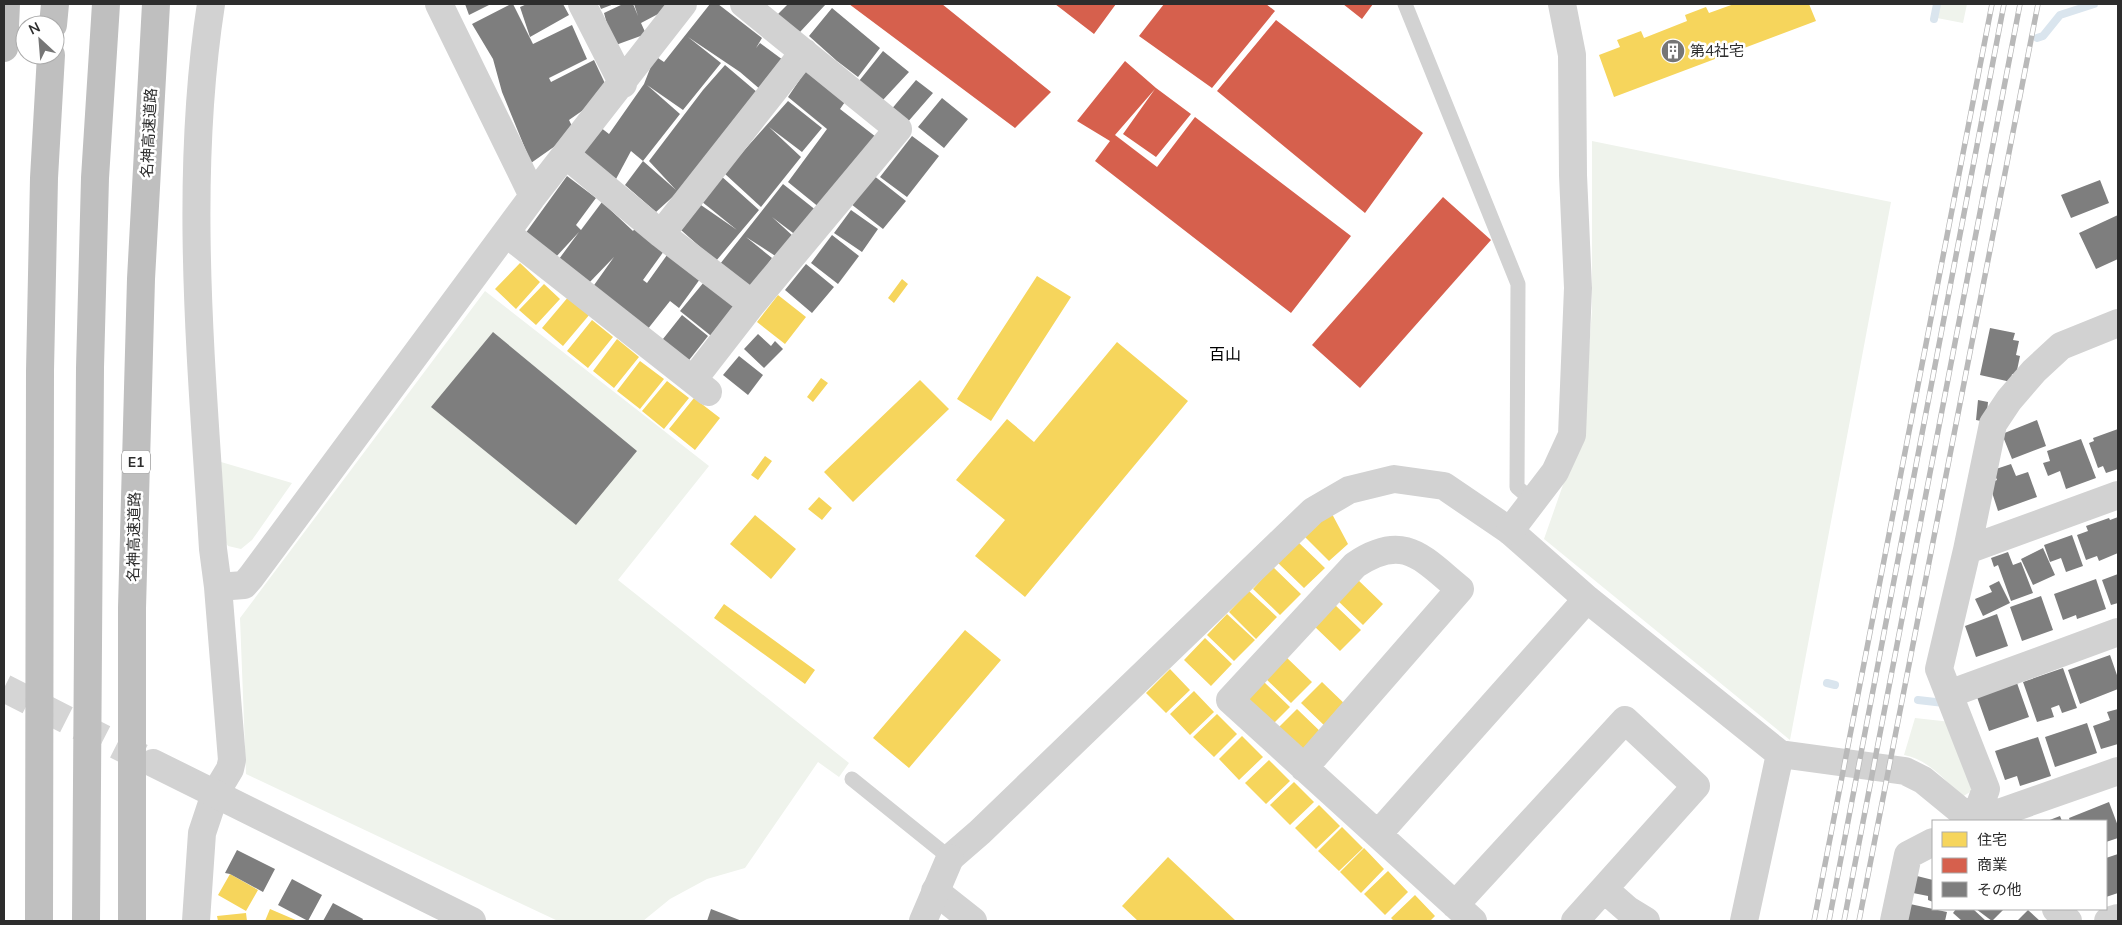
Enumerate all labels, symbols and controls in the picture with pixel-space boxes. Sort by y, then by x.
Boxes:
north arrow [15,15,65,65]
text: N [26,18,43,39]
building icon: 第4社宅 [1660,38,1686,64]
place label: 第4社宅 [1690,41,1744,60]
street label: 名神高速道路 [137,88,160,178]
district label: 百山 [1209,344,1241,364]
road number: E1 [122,451,150,474]
street label: 名神高速道路 [123,492,144,582]
legend [1932,820,2107,910]
text: 住宅 [1977,830,2007,849]
text: 商業 [1977,855,2007,874]
text: その他 [1977,880,2022,899]

